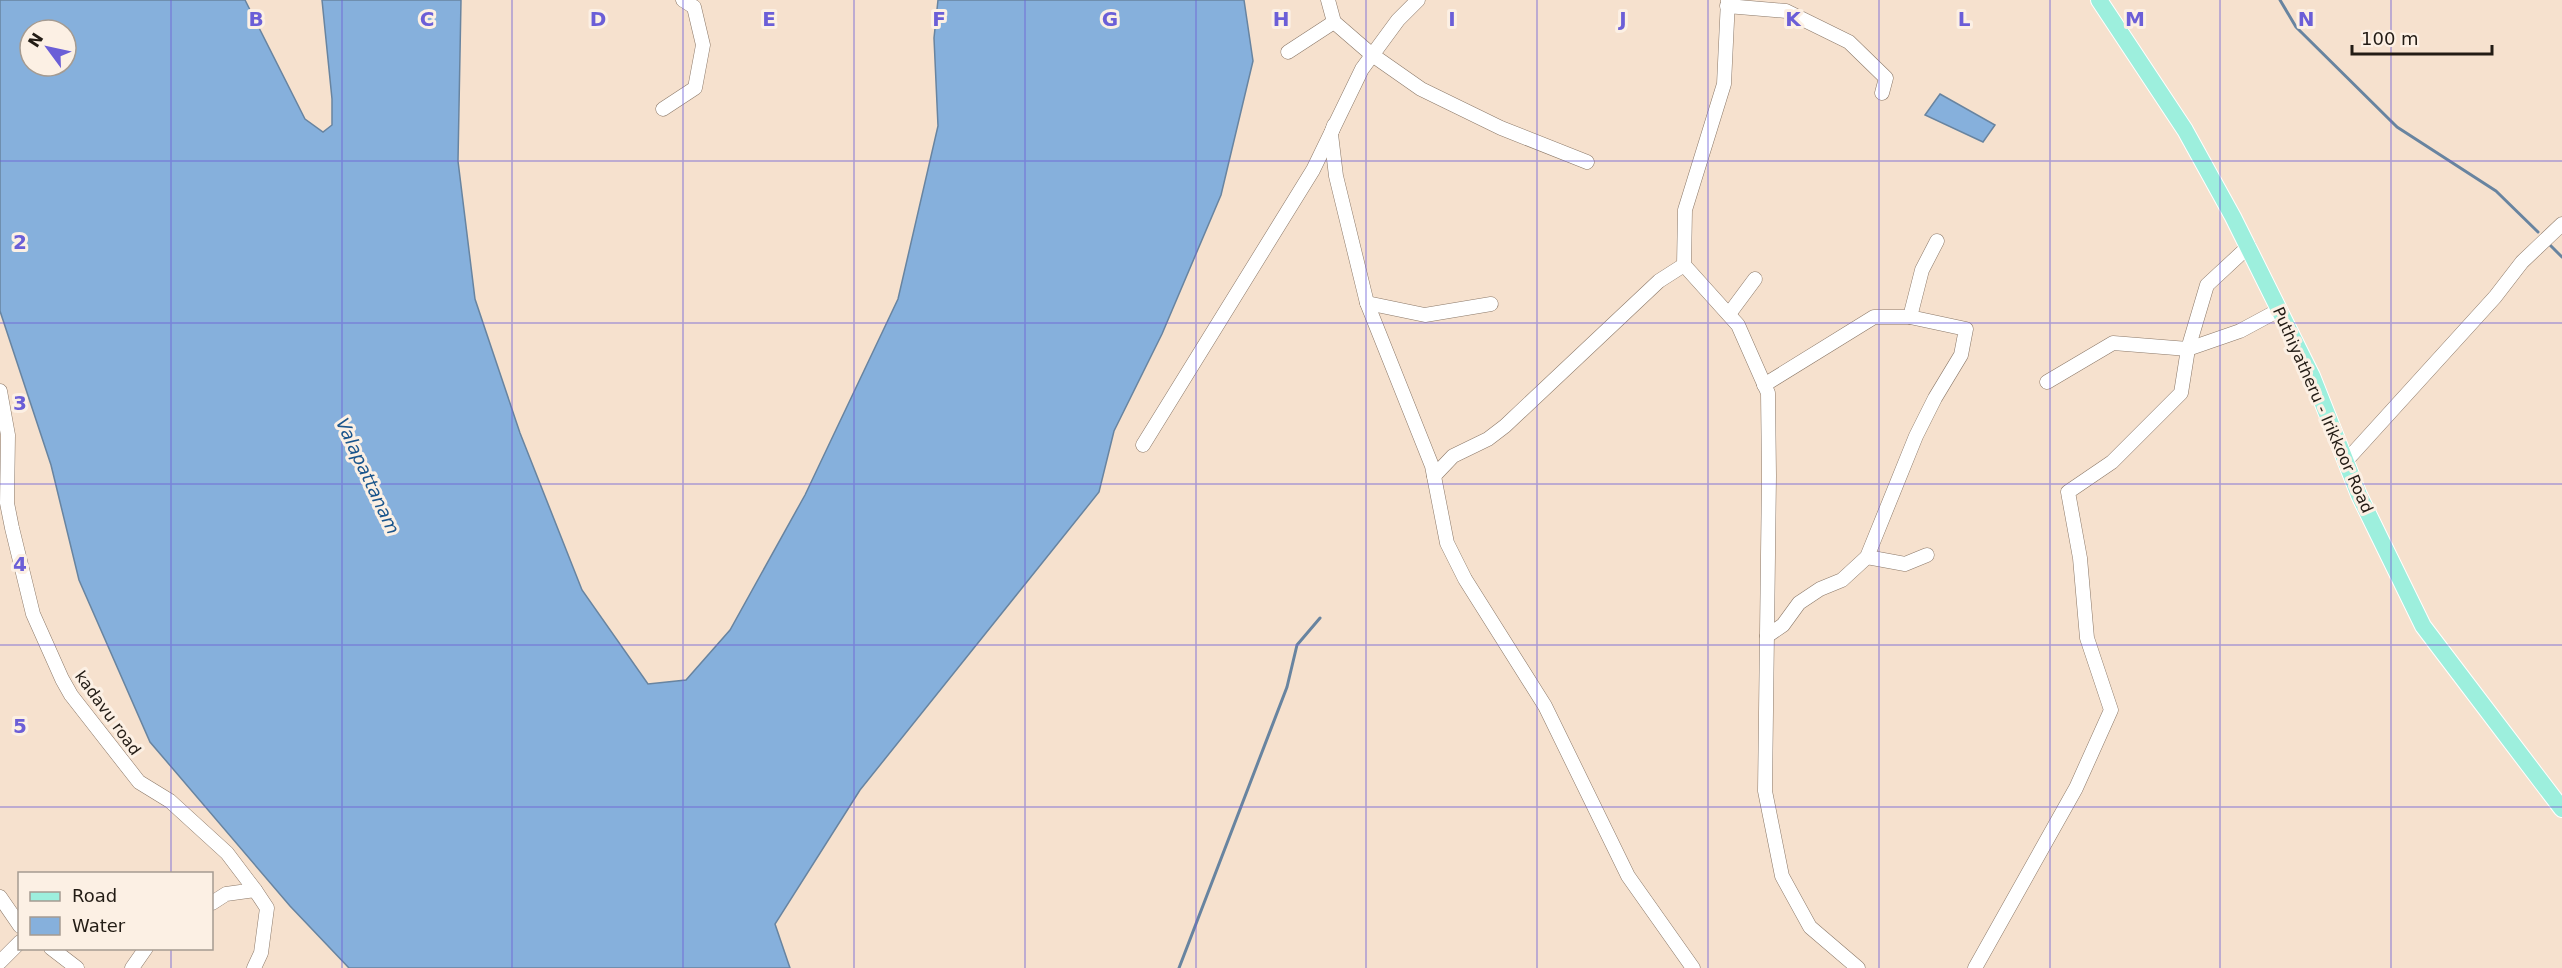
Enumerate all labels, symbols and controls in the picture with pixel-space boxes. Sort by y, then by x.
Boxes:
text: B [248,7,264,31]
text: C [420,7,434,31]
text: D [590,7,606,31]
text: E [762,7,776,31]
text: F [932,7,946,31]
text: G [1102,7,1118,31]
text: H [1273,7,1289,31]
text: I [1448,7,1456,31]
text: J [1617,7,1627,31]
text: K [1785,7,1802,31]
text: L [1958,7,1971,31]
text: M [2125,7,2145,31]
text: N [2298,7,2314,31]
north arrow [18,18,78,78]
scale bar [2352,18,2492,56]
text: 100 m [2361,28,2419,49]
text: N [24,29,47,51]
text: 2 [13,230,27,254]
street label: Puthiyatheru - Irikkoor Road [2269,304,2377,516]
text: 3 [13,391,27,415]
water label: Valapattanam [332,415,404,537]
text: 4 [13,552,27,576]
street label: kadavu road [71,667,145,759]
text: 5 [13,714,27,738]
legend [18,872,213,950]
text: Road [72,885,117,906]
text: Water [72,915,126,936]

